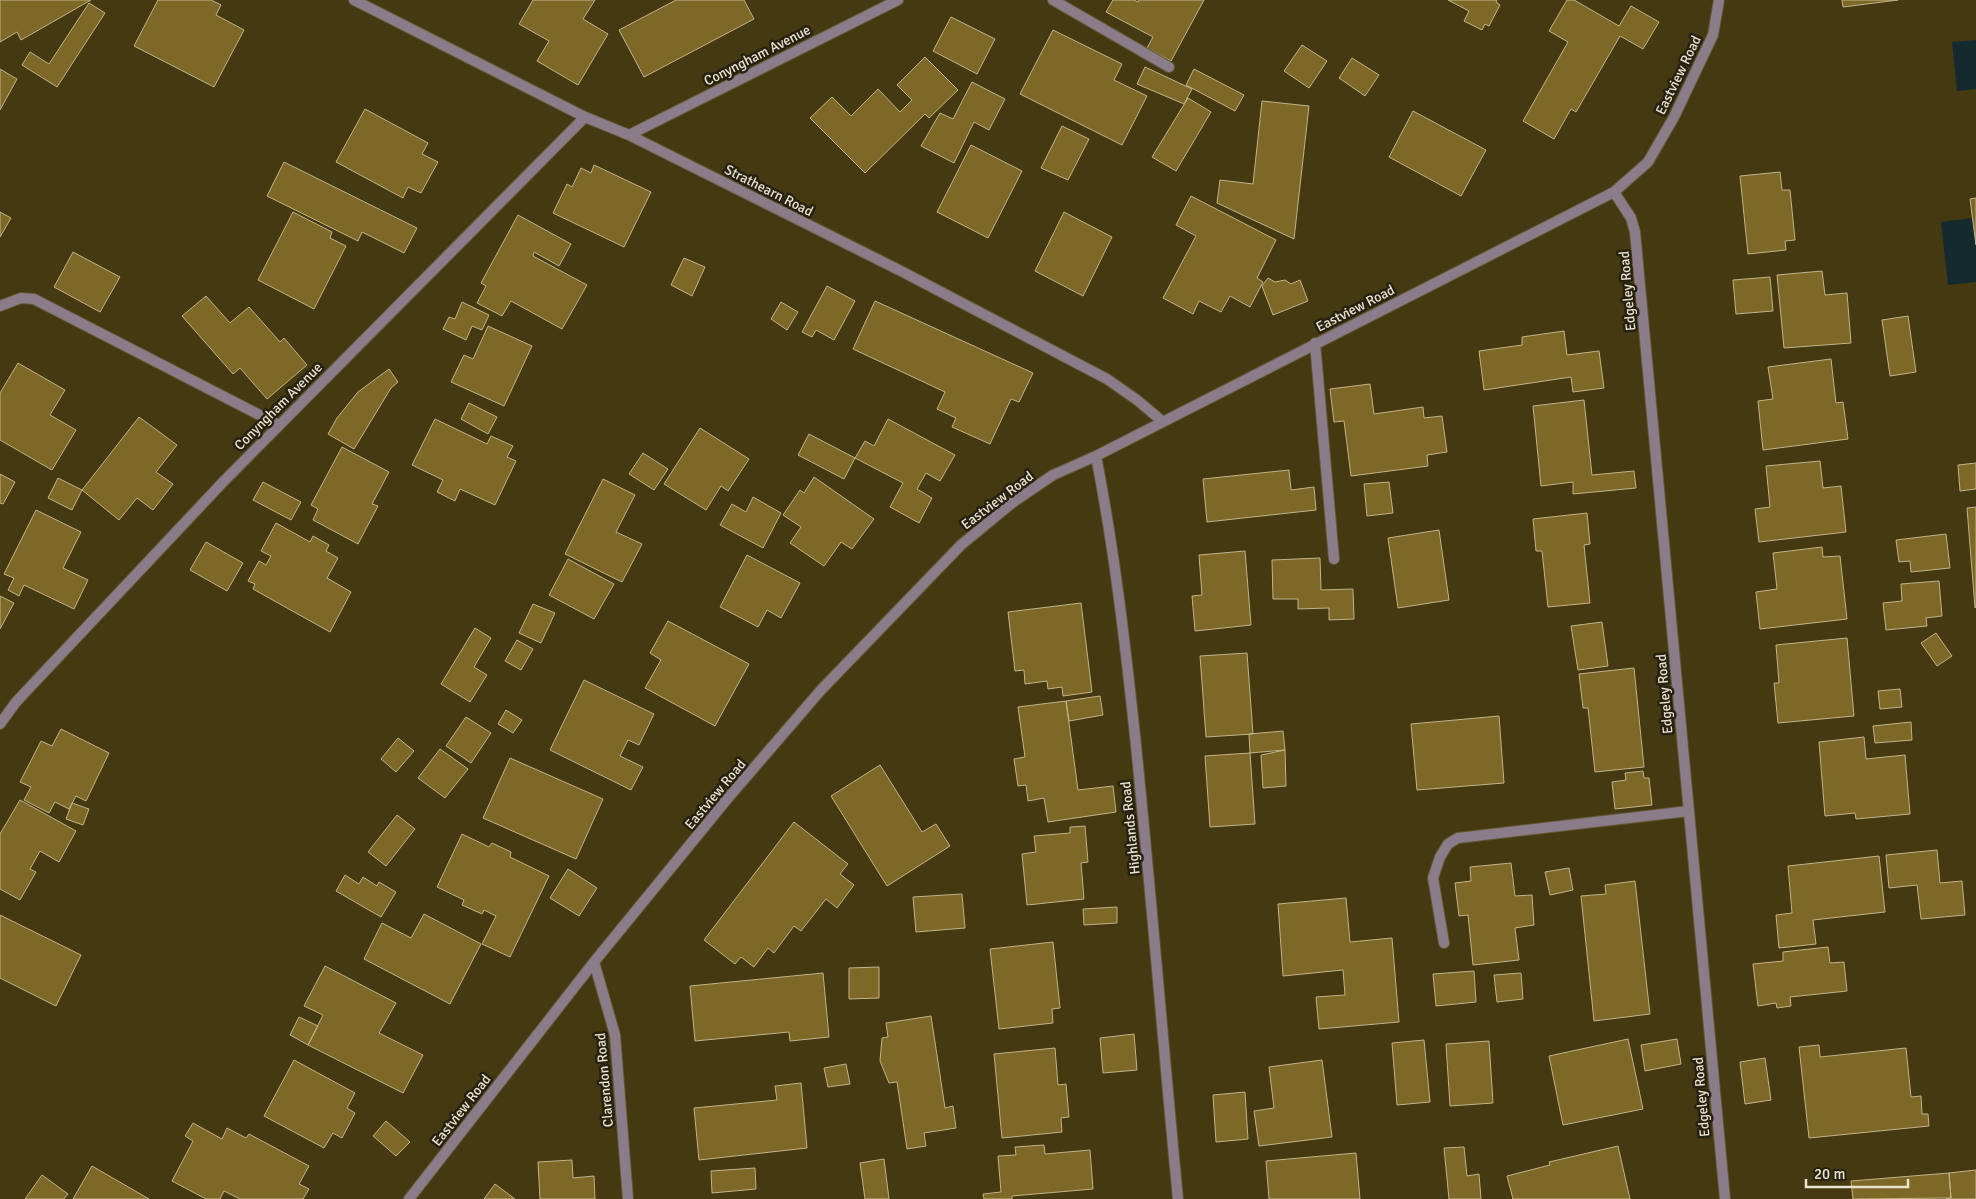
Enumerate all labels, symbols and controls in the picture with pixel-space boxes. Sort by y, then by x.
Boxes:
street label: Conyngham Avenue [701,21,813,90]
street label: Eastview Road [1652,33,1705,118]
street label: Strathearn Road [722,161,816,220]
street label: Edgeley Road [1616,250,1639,332]
street label: Eastview Road [1313,281,1397,336]
street label: Conyngham Avenue [231,359,326,454]
street label: Eastview Road [958,468,1037,533]
street label: Edgeley Road [1653,653,1676,735]
street label: Eastview Road [681,756,750,833]
street label: Highlands Road [1117,780,1144,875]
street label: Clarendon Road [592,1032,617,1128]
street label: Edgeley Road [1690,1056,1713,1138]
street label: Eastview Road [428,1071,495,1149]
scale bar [1806,1156,1908,1188]
text: 20 m [1814,1165,1845,1183]

